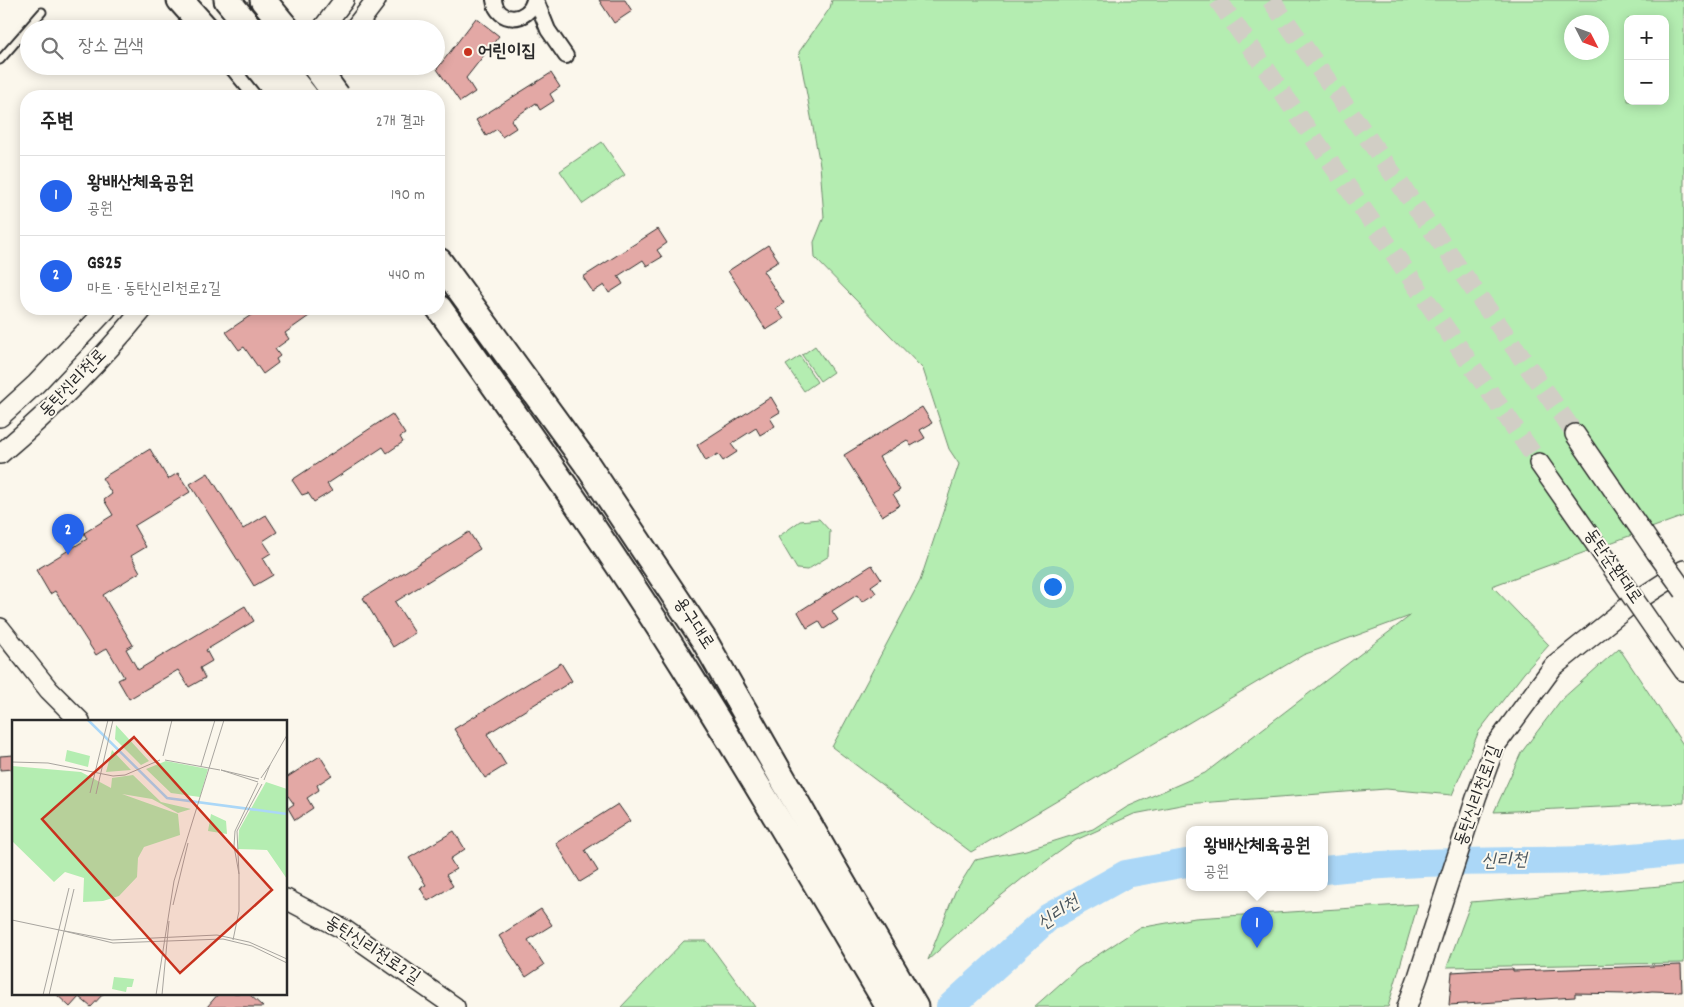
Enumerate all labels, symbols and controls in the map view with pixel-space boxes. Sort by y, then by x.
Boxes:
north arrow [1564,15,1609,60]
map controls [1624,15,1669,105]
button: + [1624,15,1669,60]
search box [20,20,445,75]
icon: search [38,34,66,62]
text: 장소 검색 [78,34,144,61]
place label: 어린이집 [478,40,536,65]
marker: 어린이집 [462,46,474,58]
button: − [1624,60,1669,105]
text: 주변 [40,108,74,138]
text: 2개 결과 [376,111,425,134]
text: 왕배산체육공원 [87,171,194,198]
text: 1 [54,184,58,207]
text: 190 m [391,184,425,207]
text: 공원 [87,198,113,221]
text: GS25 [87,251,122,278]
text: 2 [53,264,60,287]
text: 440 m [388,264,425,287]
text: 마트 · 동탄신리천로2길 [87,278,221,301]
street label: 동탄신리천로 [35,344,113,424]
pin: 2 [52,514,84,555]
street label: 동탄순환대로 [1577,524,1647,610]
your location [1040,574,1066,600]
street label: 용구대로 [667,593,719,655]
inset map [12,720,288,994]
street label: 동탄신리천로1길 [1449,742,1509,850]
popup [1186,826,1328,891]
text: 왕배산체육공원 [1203,834,1311,861]
water label: 신리천 [1481,848,1529,876]
text: 공원 [1203,861,1229,884]
water label: 신리천 [1032,889,1087,938]
pin: 1 [1241,907,1273,948]
street label: 동탄신리천로2길 [319,911,425,992]

